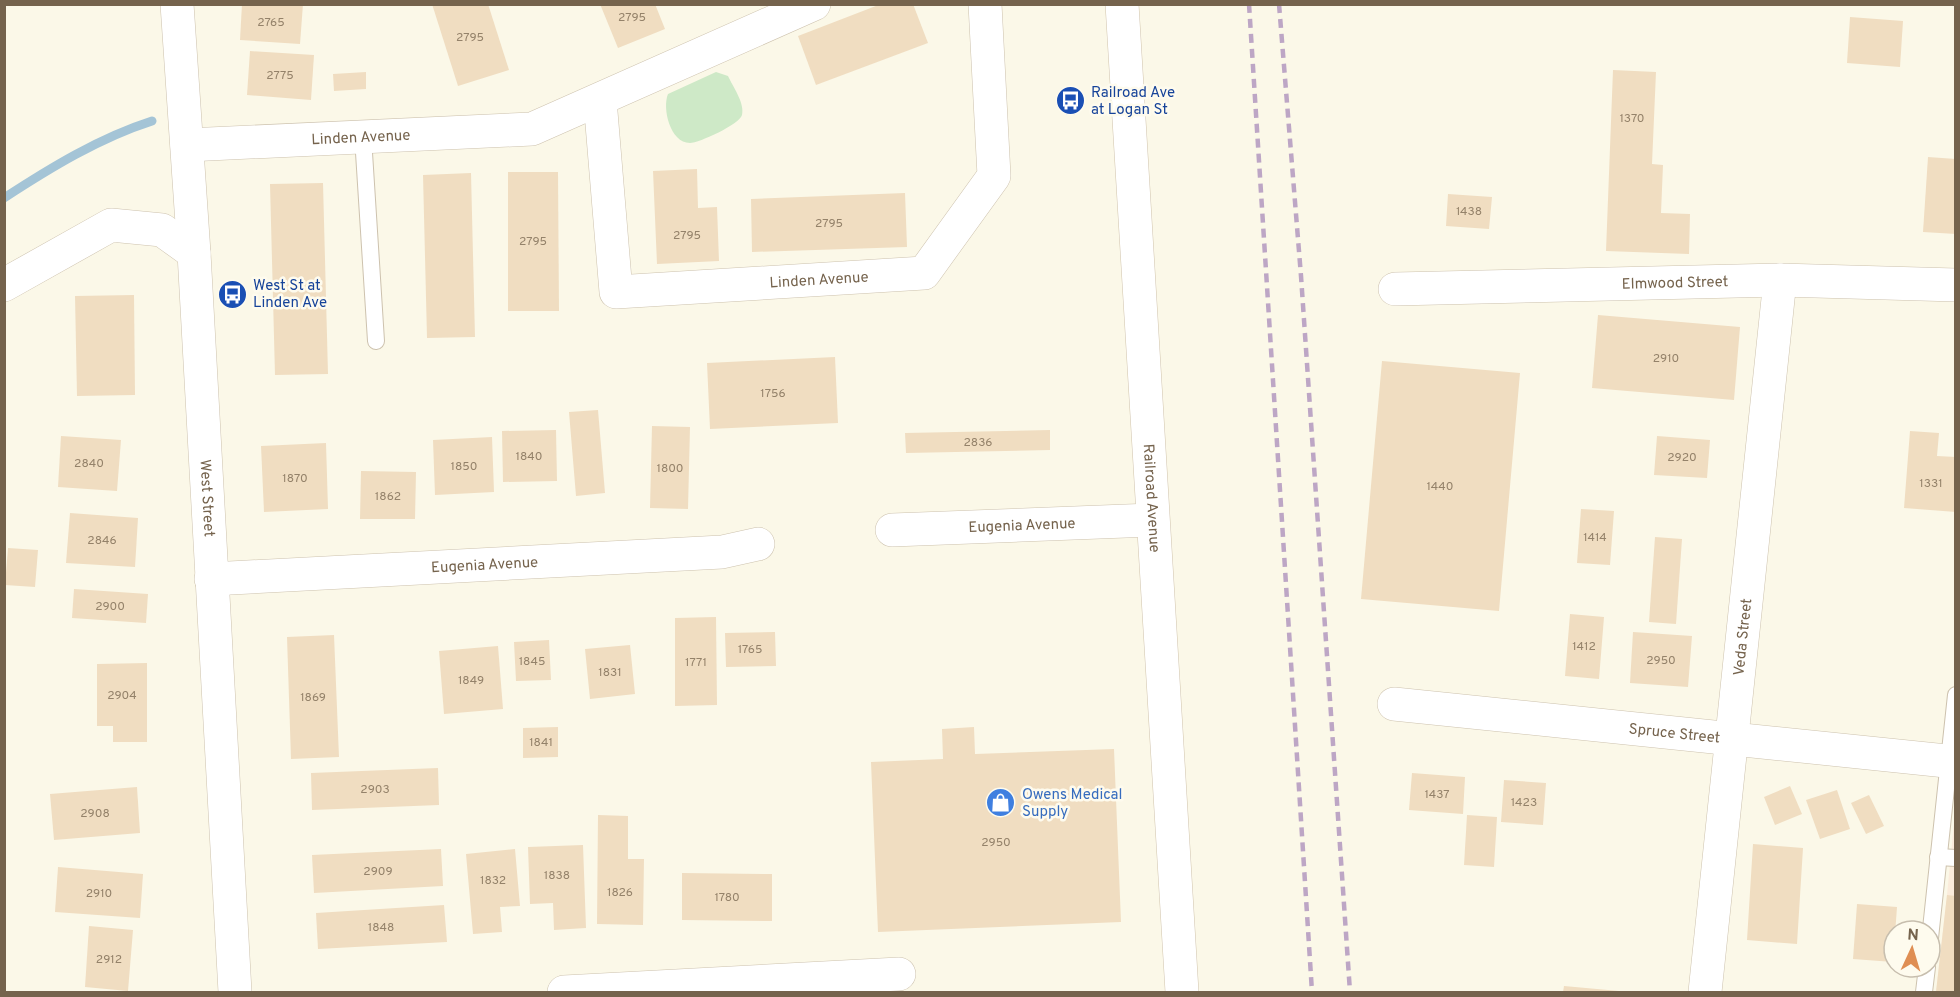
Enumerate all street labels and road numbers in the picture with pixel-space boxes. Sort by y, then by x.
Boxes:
street label: Linden Avenue [311,127,411,150]
street label: Linden Avenue [769,268,869,294]
street label: Elmwood Street [1621,273,1728,295]
street label: Railroad Avenue [1138,443,1163,553]
street label: West Street [194,459,218,537]
street label: Eugenia Avenue [968,515,1076,538]
street label: Eugenia Avenue [431,554,539,578]
street label: Veda Street [1730,597,1757,677]
street label: Spruce Street [1628,720,1721,749]

